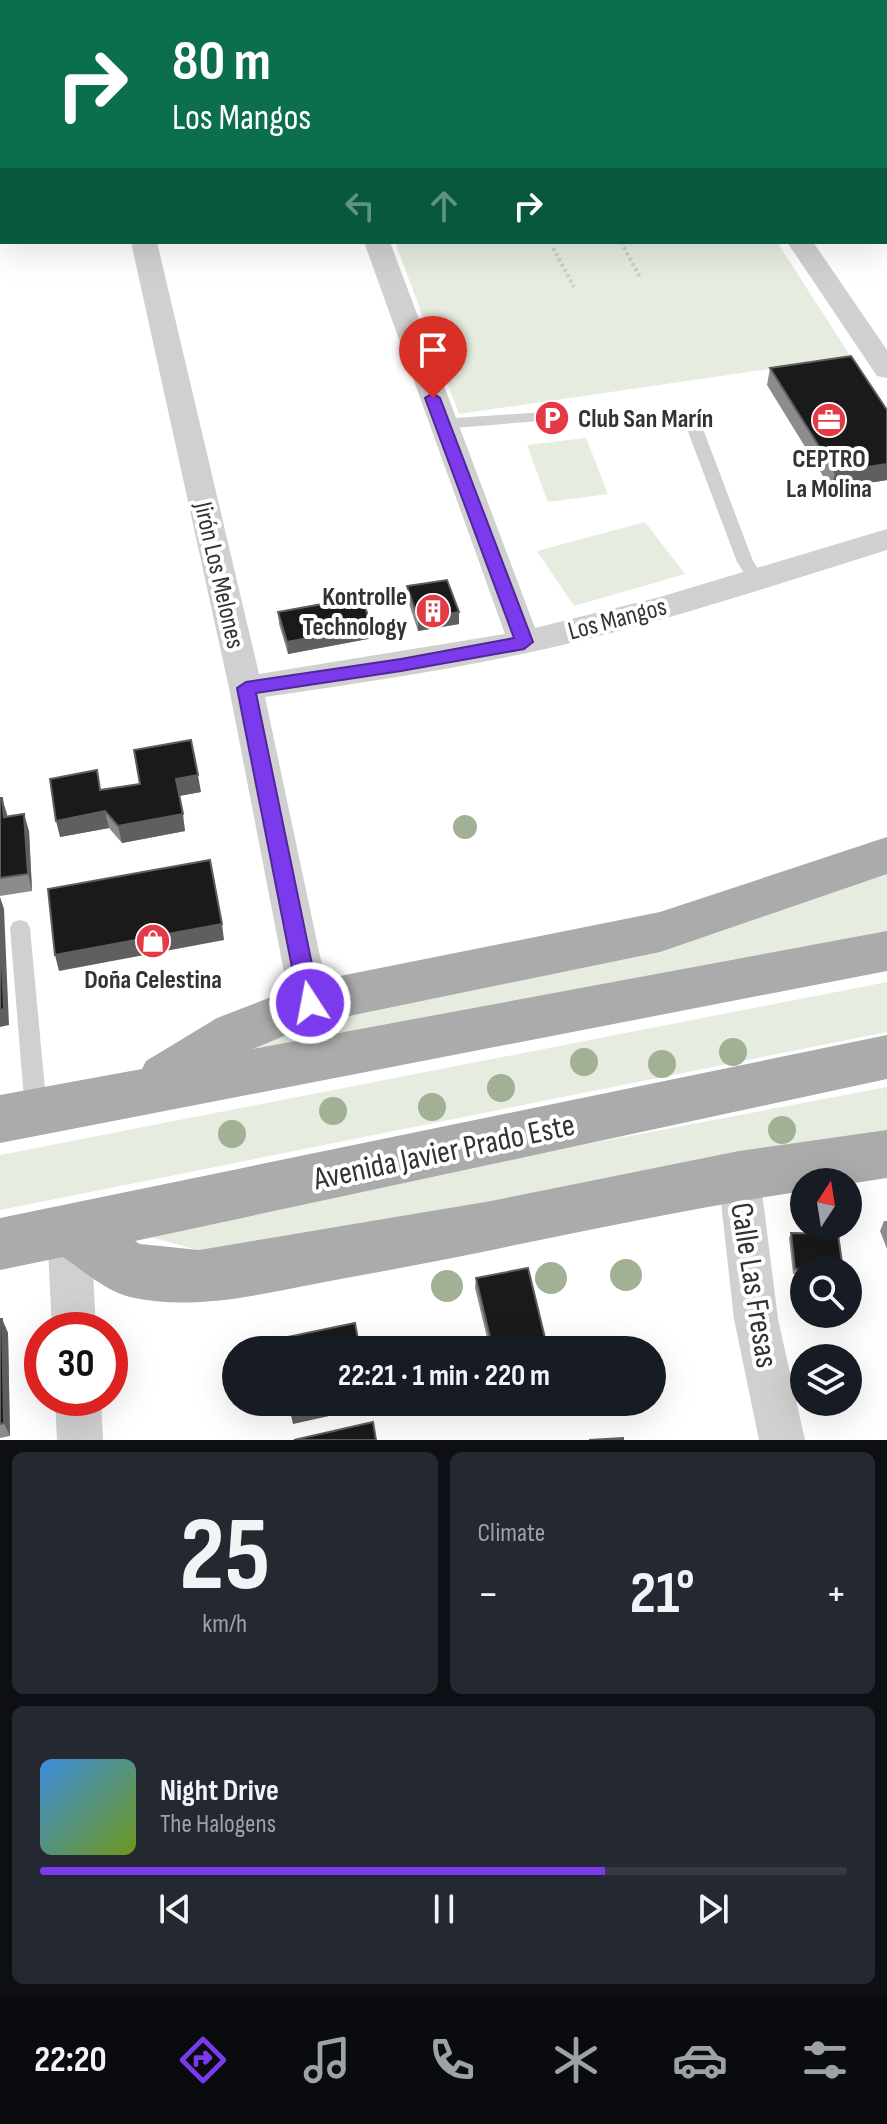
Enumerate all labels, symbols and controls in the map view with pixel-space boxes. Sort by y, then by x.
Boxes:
text: 80 m [172,29,271,96]
icon: right [40,32,144,136]
text: Los Mangos [172,97,311,140]
icon: left [338,184,382,228]
icon: ahead [422,184,466,228]
icon: right [506,184,550,228]
pin [399,316,467,398]
icon: arrive [411,328,455,372]
parking icon: Club San Marín [533,399,571,437]
office icon: CEPTRO La Molina [810,401,848,439]
place label: Club San Marín [578,404,713,435]
place label: CEPTRO La Molina [786,444,872,505]
street label: Jirón Los Melones [186,498,250,652]
place label: Kontrolle Technology [303,582,407,643]
street label: Los Mangos [565,591,670,647]
building icon: Kontrolle Technology [414,592,452,630]
shop icon: Doña Celestina [134,922,172,960]
position arrow [268,961,352,1045]
place label: Doña Celestina [84,965,222,996]
street label: Avenida Javier Prado Este [309,1106,579,1199]
north arrow [790,1168,862,1240]
map controls [790,1168,862,1416]
street label: Calle Las Fresas [721,1200,786,1371]
button: search [790,1256,862,1328]
speed limit sign: 30 [24,1312,128,1416]
button: layers [790,1344,862,1416]
text: 22:21 · 1 min · 220 m [338,1358,550,1394]
text: 25 [179,1494,270,1619]
text: Climate [478,1518,545,1549]
text: 21° [630,1558,695,1630]
text: − [478,1568,499,1621]
text: + [825,1568,847,1621]
text: km/h [202,1609,247,1640]
text: Night Drive [160,1773,279,1809]
text: The Halogens [160,1809,276,1840]
icon: previous [153,1887,197,1931]
icon: pause [422,1887,466,1931]
icon: next [691,1887,735,1931]
icon: directions [175,2032,231,2088]
icon: music [299,2032,355,2088]
icon: phone [424,2032,480,2088]
icon: climate [548,2032,604,2088]
icon: car [672,2032,728,2088]
icon: filters [797,2032,853,2088]
text: 22:20 [34,2039,107,2082]

